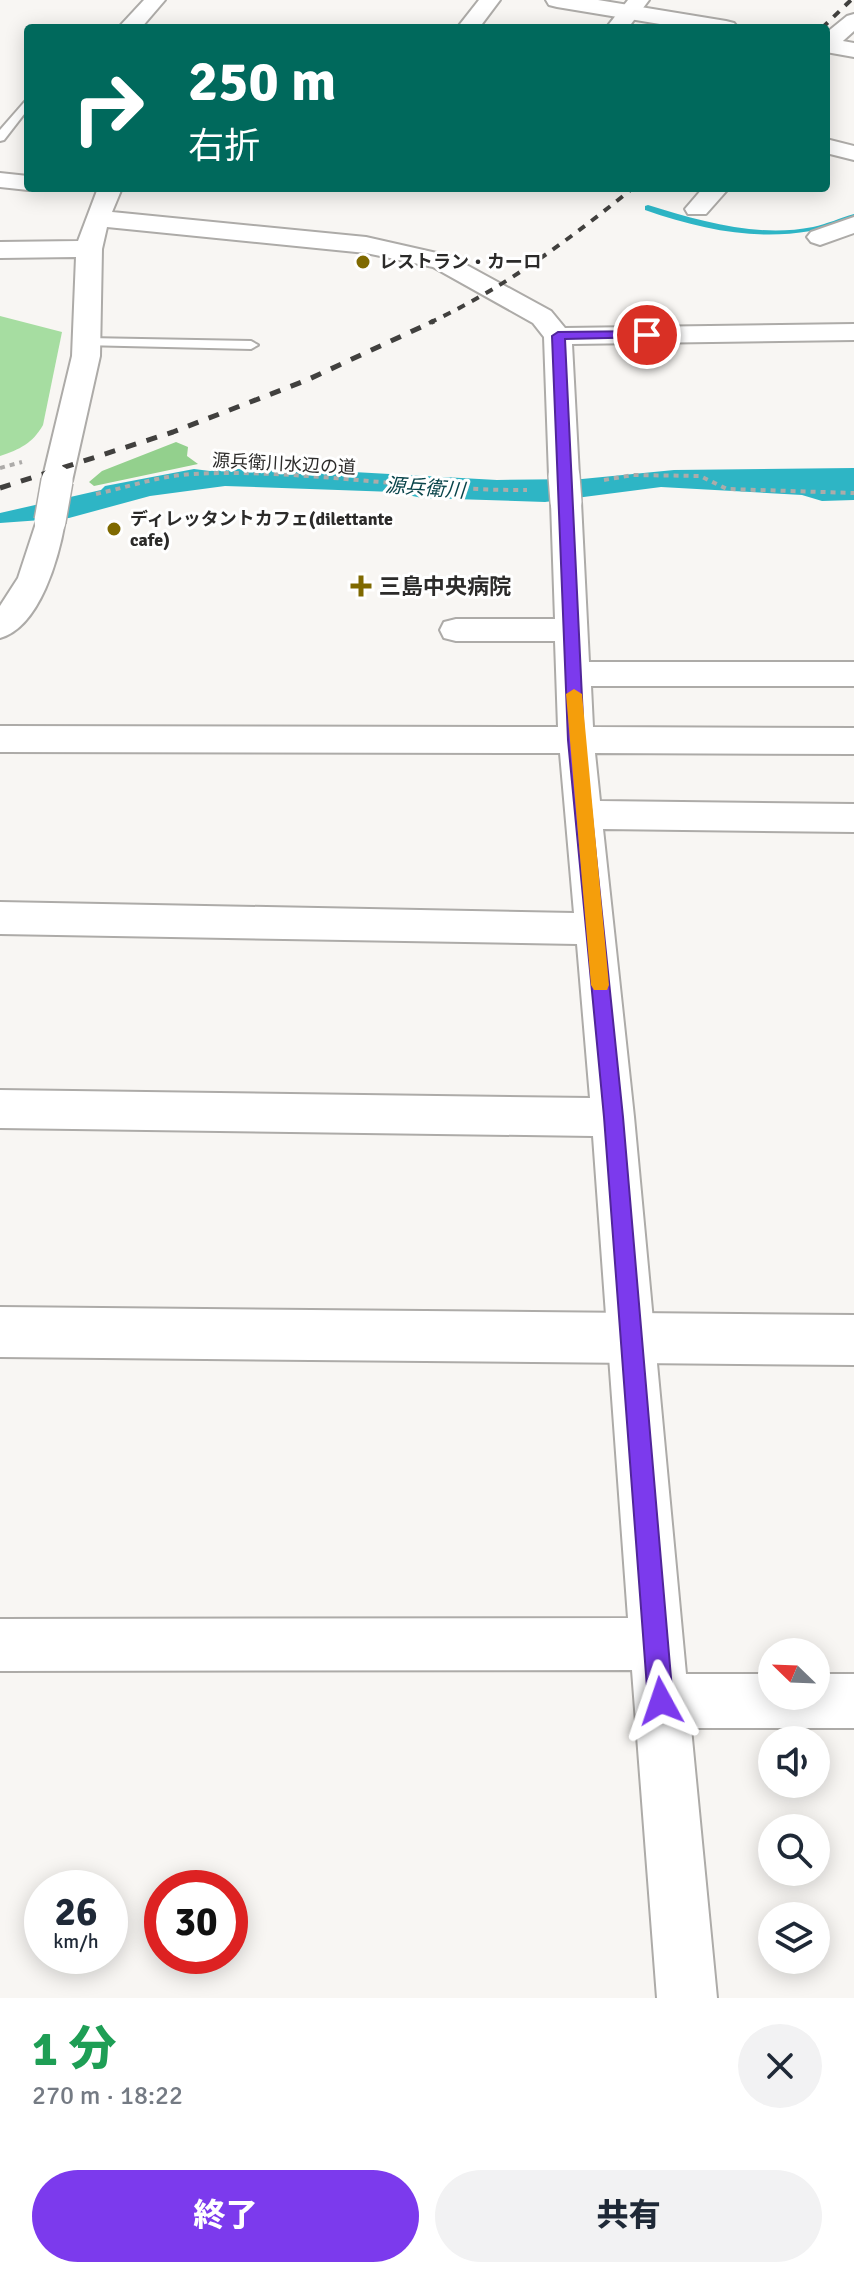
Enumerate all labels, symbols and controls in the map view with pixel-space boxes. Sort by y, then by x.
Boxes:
text: 250 m [188,47,336,116]
icon: right [56,56,160,160]
text: 右折 [188,124,260,169]
place label: レストラン・カーロ [379,251,541,273]
marker: レストラン・カーロ [354,253,372,271]
pin [613,301,681,369]
icon: arrive [625,313,669,357]
street label: 源兵衛川水辺の道 [212,449,356,479]
water label: 源兵衛川 [384,473,468,503]
place label: ディレッタントカフェ(dilettante cafe) [130,508,393,551]
marker: ディレッタントカフェ(dilettante cafe) [105,520,123,538]
place label: 三島中央病院 [379,573,511,600]
marker: 三島中央病院 [350,575,372,597]
north arrow [758,1638,830,1710]
map controls [758,1638,830,1974]
position arrow [619,1659,703,1743]
button: sound [758,1726,830,1798]
button: search [758,1814,830,1886]
speed limit sign: 30 [144,1870,248,1974]
text: 26 [54,1887,98,1937]
button: layers [758,1902,830,1974]
text: km/h [53,1929,99,1954]
text: 1 分 [32,2020,116,2079]
button: close [738,2024,822,2108]
text: 270 m · 18:22 [32,2080,183,2112]
button: 終了 [32,2170,419,2262]
button: 共有 [435,2170,822,2262]

